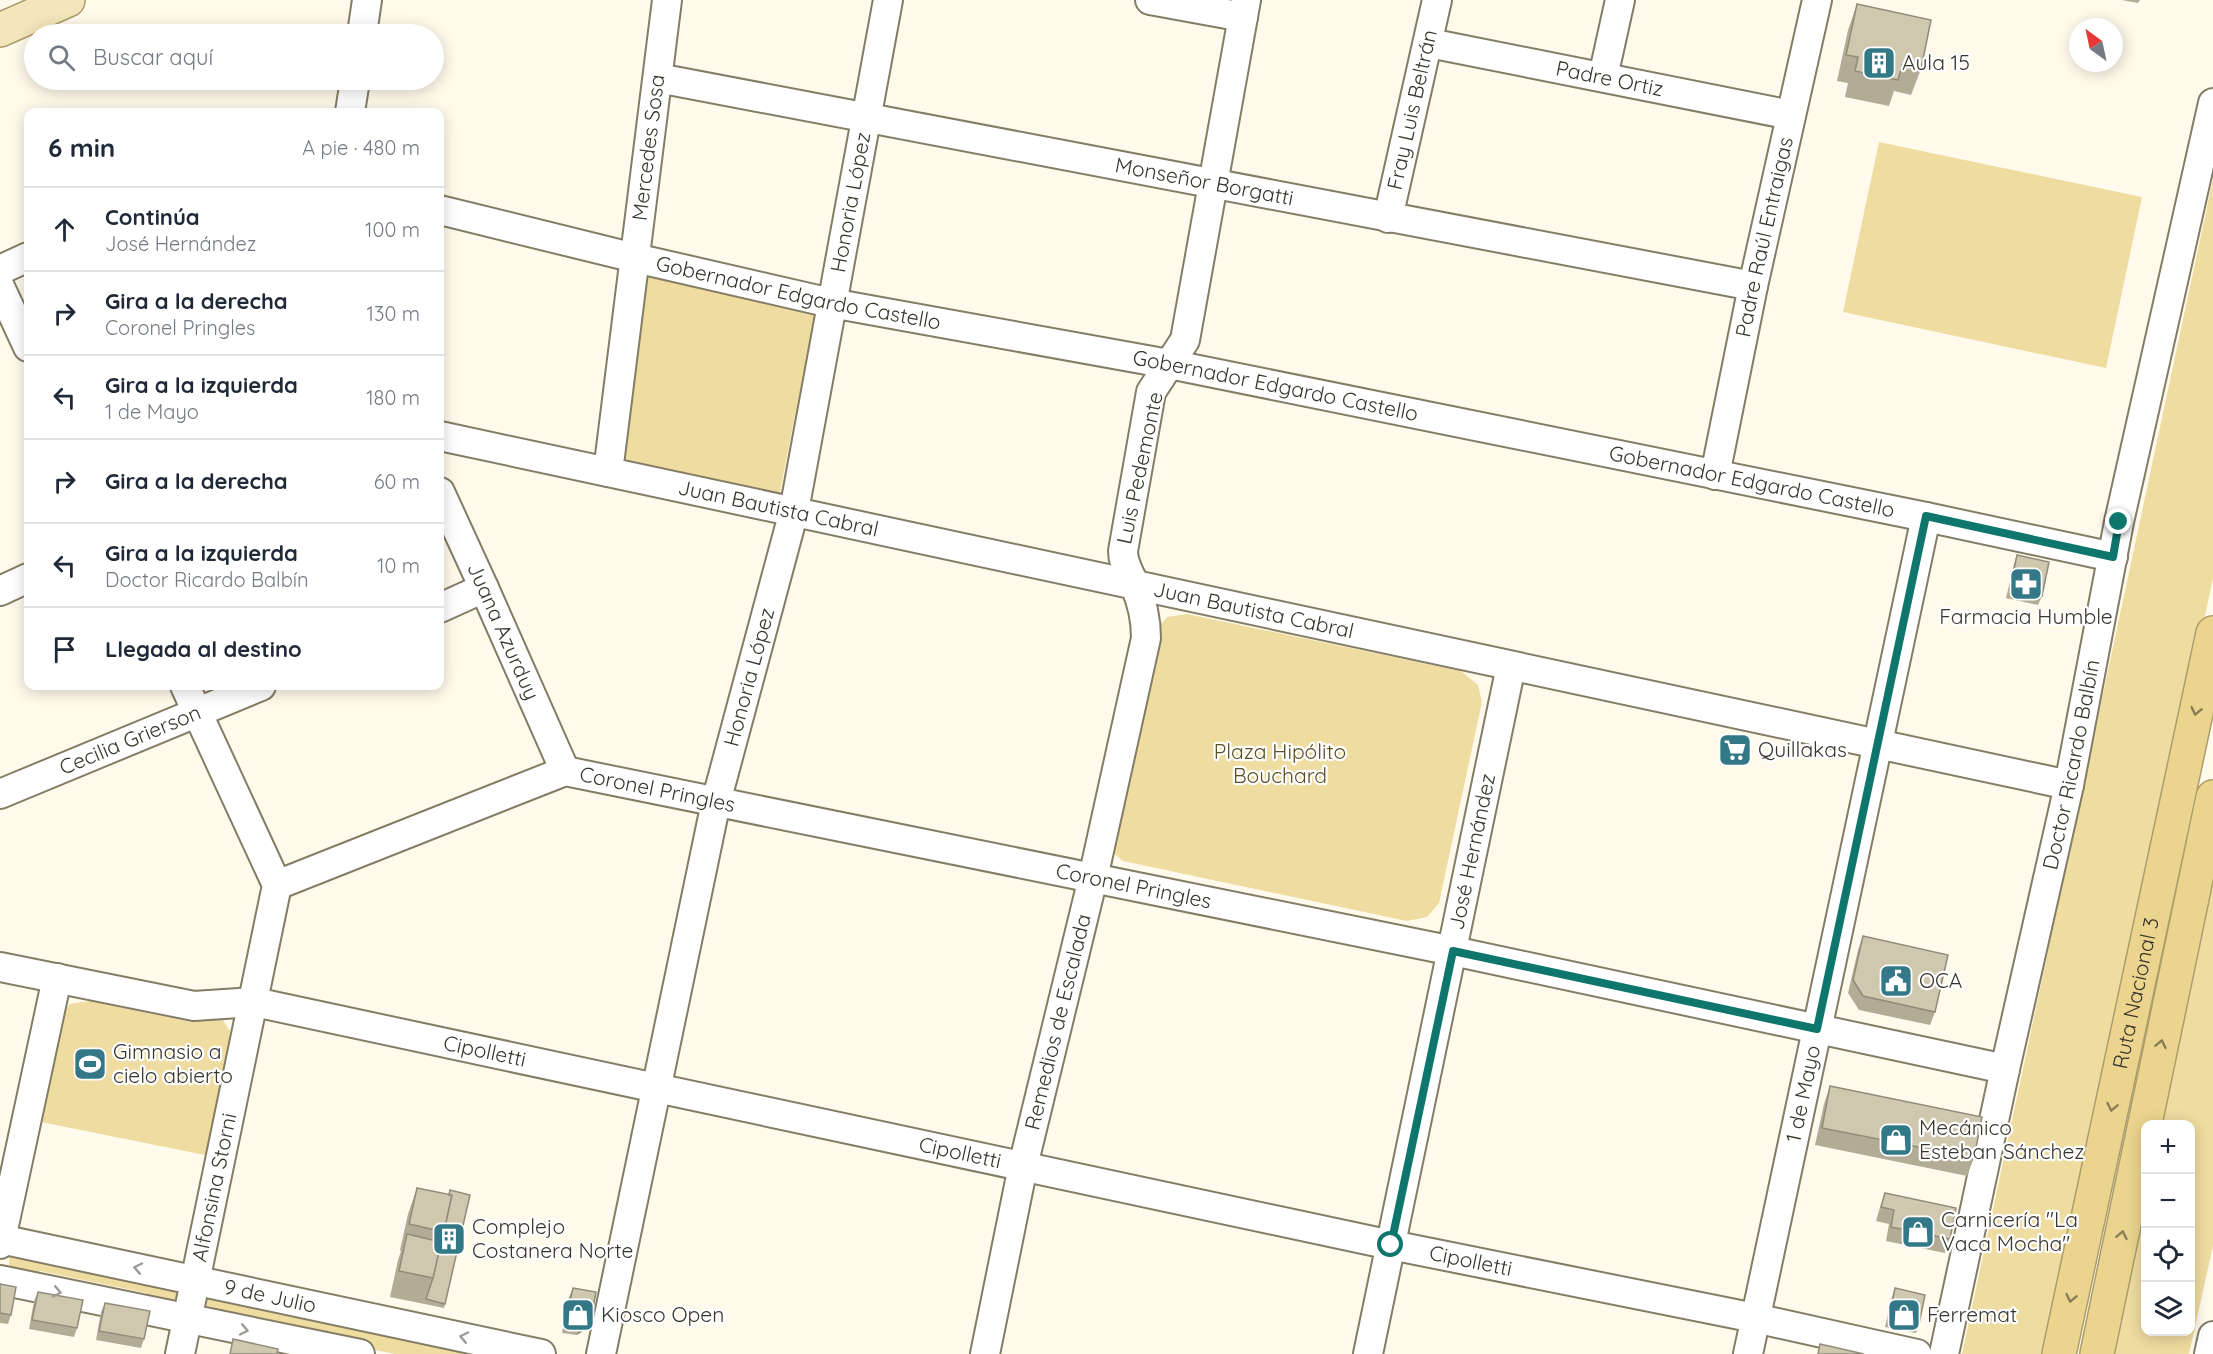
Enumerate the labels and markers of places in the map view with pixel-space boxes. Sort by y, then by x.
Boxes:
building icon: Aula 15 [1861,45,1897,81]
place label: Aula 15 [1902,49,1970,75]
pharmacy icon: Farmacia Humble [2008,566,2044,602]
place label: Farmacia Humble [1939,603,2113,629]
supermarket icon: Quillakas [1717,732,1753,768]
place label: Quillakas [1758,736,1847,762]
public building icon: OCA [1878,963,1914,999]
place label: OCA [1919,967,1962,993]
place label: Gimnasio a cielo abierto [113,1038,233,1088]
sports icon: Gimnasio a cielo abierto [72,1046,108,1082]
place label: Mecánico Esteban Sánchez [1919,1114,2084,1164]
shop icon: Mecánico Esteban Sánchez [1878,1122,1914,1158]
place label: Carnicería "La Vaca Mocha" [1941,1206,2078,1256]
place label: Complejo Costanera Norte [472,1213,633,1263]
shop icon: Carnicería "La Vaca Mocha" [1900,1214,1936,1250]
building icon: Complejo Costanera Norte [431,1221,467,1257]
shop icon: Kiosco Open [560,1297,596,1333]
shop icon: Ferremat [1886,1297,1922,1333]
place label: Kiosco Open [601,1301,724,1327]
place label: Ferremat [1927,1301,2017,1327]

